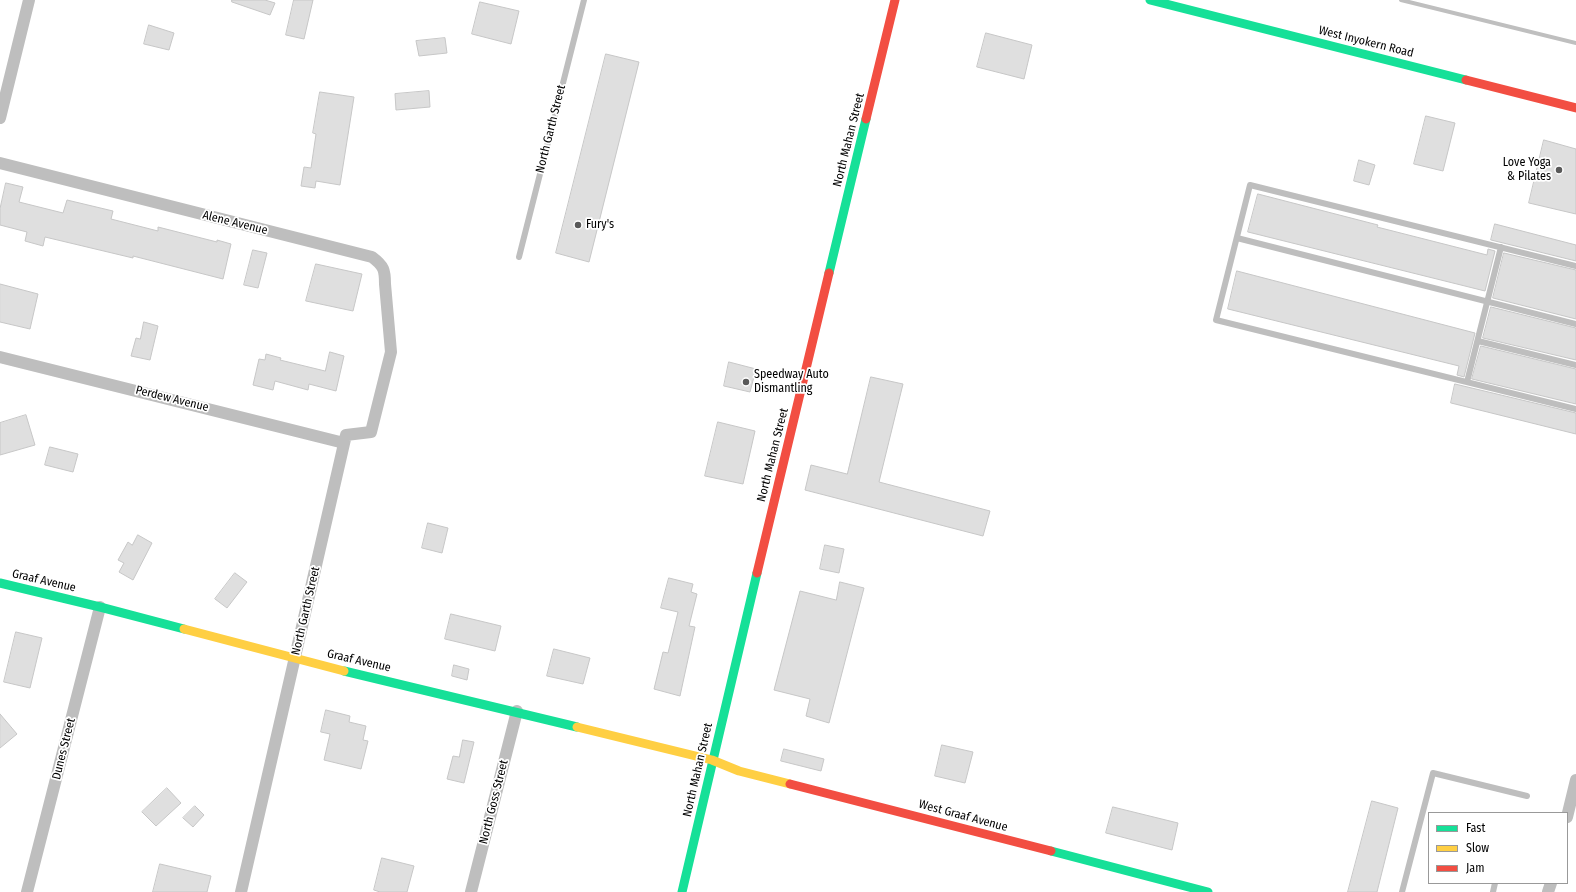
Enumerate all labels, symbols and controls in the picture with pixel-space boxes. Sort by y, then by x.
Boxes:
street label: West Inyokern Road [1317,23,1415,61]
street label: North Garth Street [533,83,569,175]
street label: North Mahan Street [830,92,868,188]
place label: Love Yoga & Pilates [1503,156,1551,184]
marker: Love Yoga & Pilates [1554,165,1564,175]
street label: Alene Avenue [201,208,269,238]
place label: Fury's [586,218,614,232]
marker: Fury's [573,220,583,230]
place label: Speedway Auto Dismantling [754,368,829,396]
marker: Speedway Auto Dismantling [741,377,751,387]
street label: Perdew Avenue [134,383,210,415]
street label: North Mahan Street [754,407,792,503]
street label: North Garth Street [289,565,323,657]
street label: Graaf Avenue [11,567,77,595]
street label: Graaf Avenue [326,647,392,675]
street label: Dunes Street [49,717,79,781]
street label: North Mahan Street [680,722,716,818]
street label: North Goss Street [477,758,511,846]
street label: West Graaf Avenue [917,797,1009,835]
legend [1428,812,1568,884]
text: Fast [1466,821,1485,835]
text: Slow [1466,841,1489,855]
text: Jam [1466,861,1484,875]

